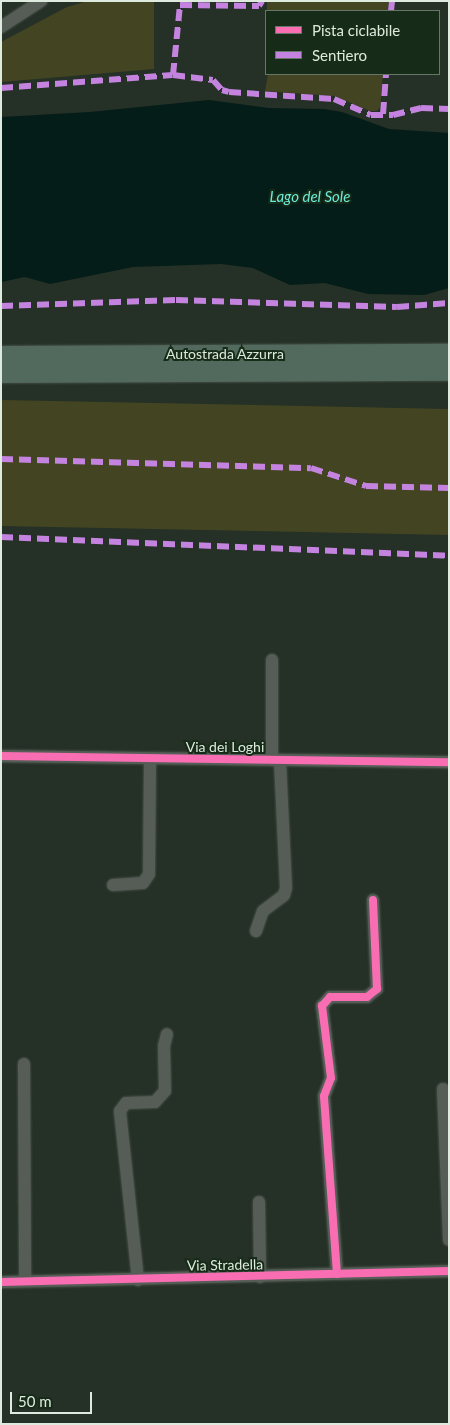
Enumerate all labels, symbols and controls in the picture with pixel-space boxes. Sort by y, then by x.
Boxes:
legend [265,10,440,75]
text: Pista ciclabile [312,21,400,39]
text: Sentiero [312,46,367,64]
water label: Lago del Sole [270,188,350,206]
street label: Autostrada Azzurra [166,346,284,362]
street label: Via dei Loghi [186,739,264,755]
street label: Via Stradella [187,1256,263,1274]
scale bar [12,1382,95,1414]
text: 50 m [18,1392,52,1410]

